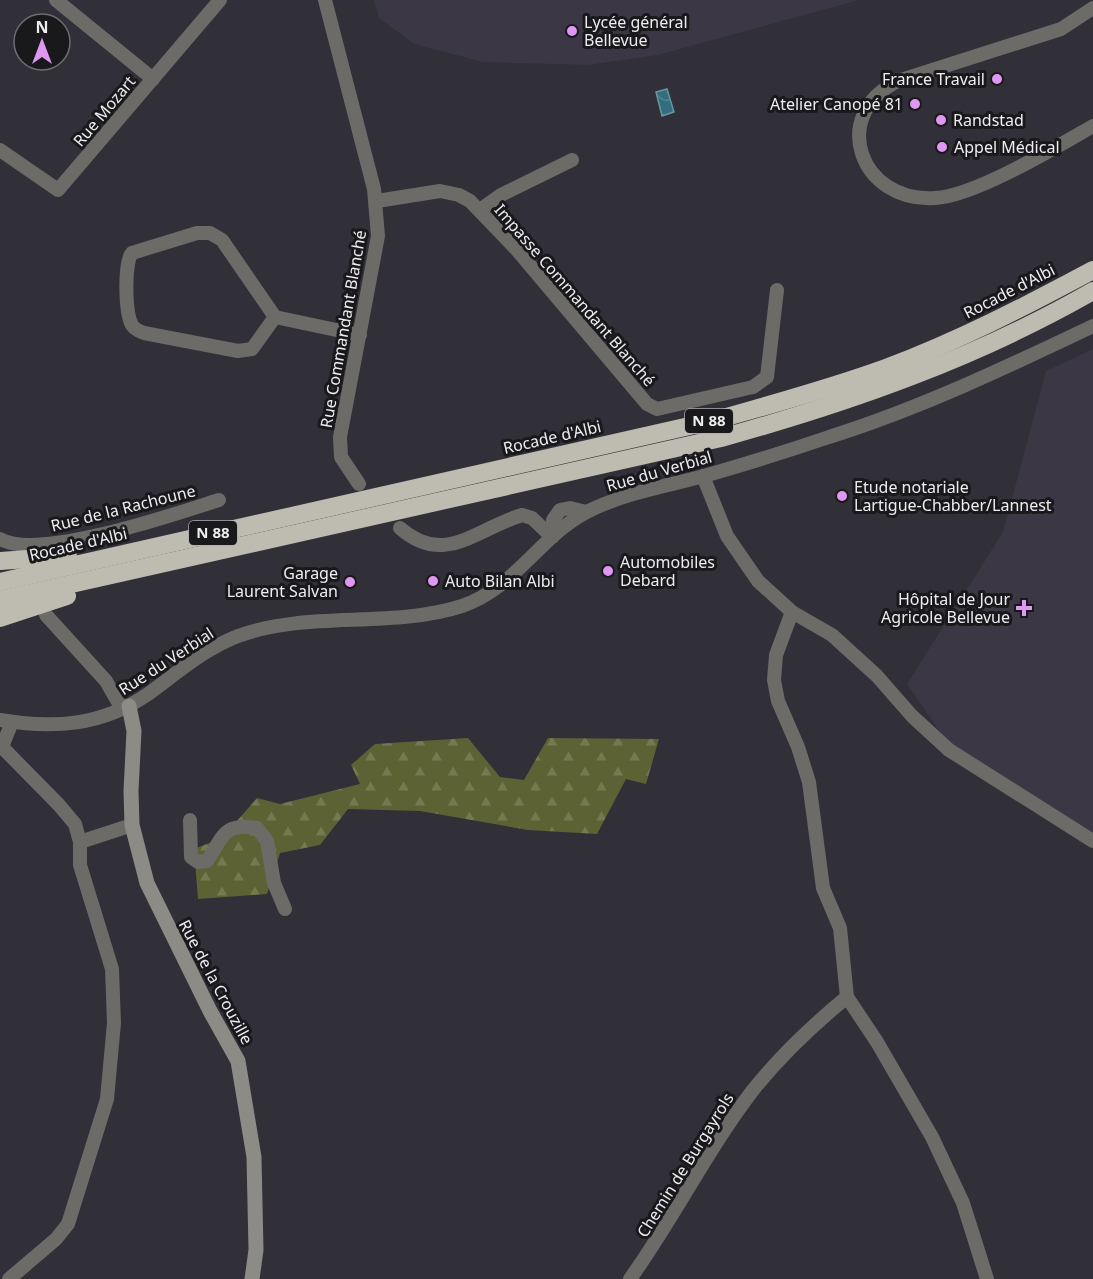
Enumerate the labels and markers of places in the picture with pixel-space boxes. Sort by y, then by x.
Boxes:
place label: Lycée général Bellevue [584,11,688,51]
marker: Lycée général Bellevue [565,24,579,38]
place label: France Travail [882,68,985,90]
marker: France Travail [990,72,1004,86]
place label: Atelier Canopé 81 [770,93,903,115]
marker: Atelier Canopé 81 [908,97,922,111]
place label: Randstad [953,109,1024,131]
marker: Randstad [934,113,948,127]
place label: Appel Médical [954,136,1060,158]
marker: Appel Médical [935,140,949,154]
place label: Etude notariale Lartigue-Chabber/Lannest [854,476,1052,516]
marker: Etude notariale Lartigue-Chabber/Lannest [835,489,849,503]
place label: Automobiles Debard [620,551,715,591]
place label: Garage Laurent Salvan [227,562,338,602]
marker: Automobiles Debard [601,564,615,578]
place label: Auto Bilan Albi [445,570,555,592]
marker: Auto Bilan Albi [426,574,440,588]
marker: Garage Laurent Salvan [343,575,357,589]
place label: Hôpital de Jour Agricole Bellevue [881,588,1010,628]
marker: Hôpital de Jour Agricole Bellevue [1015,599,1033,617]

